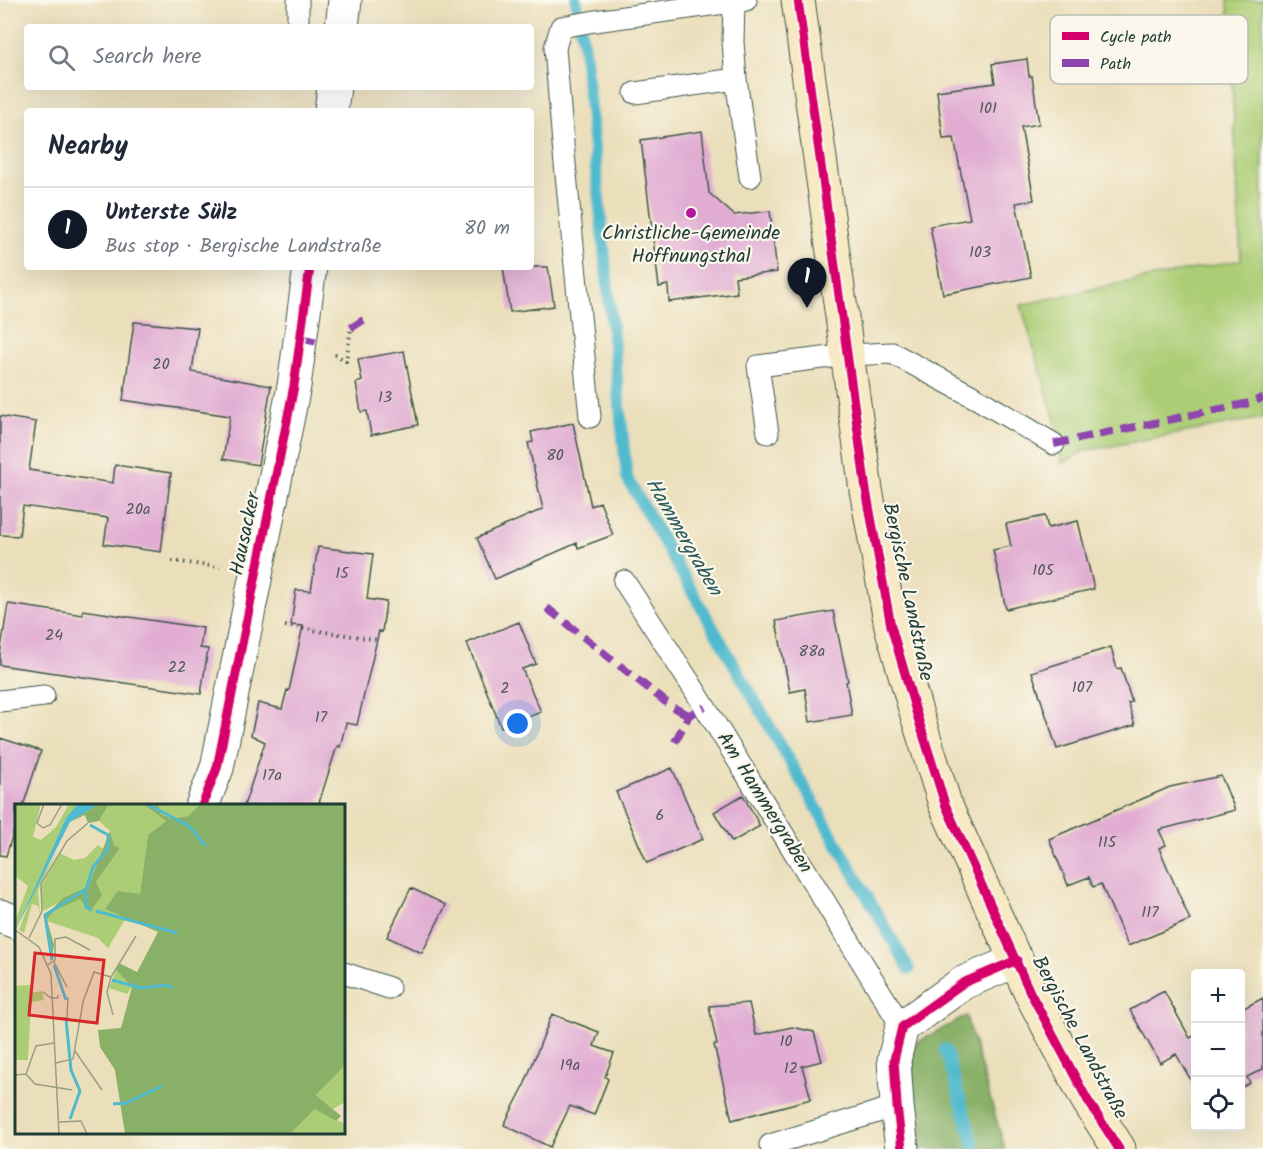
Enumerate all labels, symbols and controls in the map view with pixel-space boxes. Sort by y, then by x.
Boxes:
legend [1050,15,1248,84]
search box [24,24,534,90]
text: Cycle path [1100,25,1172,50]
text: Search here [93,40,201,75]
icon: search [45,41,78,74]
text: Path [1100,52,1131,77]
house number: 101 [979,96,997,121]
text: Nearby [48,126,128,168]
text: Unterste Sülz [105,196,237,231]
marker: Christliche-Gemeinde Hoffnungsthal [684,206,698,220]
text: 1 [64,213,71,245]
text: 80 m [464,213,510,245]
place label: Christliche-Gemeinde Hoffnungsthal [602,218,780,273]
text: Bus stop · Bergische Landstraße [105,231,381,263]
house number: 103 [969,240,991,265]
pin: 1 [788,258,826,308]
house number: 20 [152,352,170,377]
house number: 13 [378,385,392,410]
house number: 80 [546,443,564,468]
water label: Hammergraben [636,472,731,604]
street label: Hausacker [222,488,271,579]
house number: 20a [126,497,150,522]
street label: Bergische Landstraße [872,500,942,684]
house number: 105 [1032,558,1055,583]
house number: 15 [335,561,350,586]
house number: 24 [45,623,63,648]
house number: 88a [799,639,825,664]
house number: 22 [168,655,186,680]
house number: 107 [1072,675,1093,700]
house number: 2 [500,676,510,701]
house number: 17 [315,705,328,730]
your location [503,709,532,738]
street label: Am Hammergraben [708,726,820,880]
house number: 17a [262,763,282,788]
house number: 6 [656,803,664,828]
inset map [15,804,345,1134]
house number: 115 [1098,830,1118,855]
house number: 117 [1141,900,1159,925]
street label: Bergische Landstraße [1022,950,1136,1126]
map controls [1191,969,1245,1131]
button: + [1191,969,1245,1023]
button: − [1191,1023,1245,1077]
house number: 10 [779,1029,793,1054]
house number: 19a [560,1053,580,1078]
house number: 12 [784,1056,798,1081]
button: locate [1191,1077,1245,1131]

